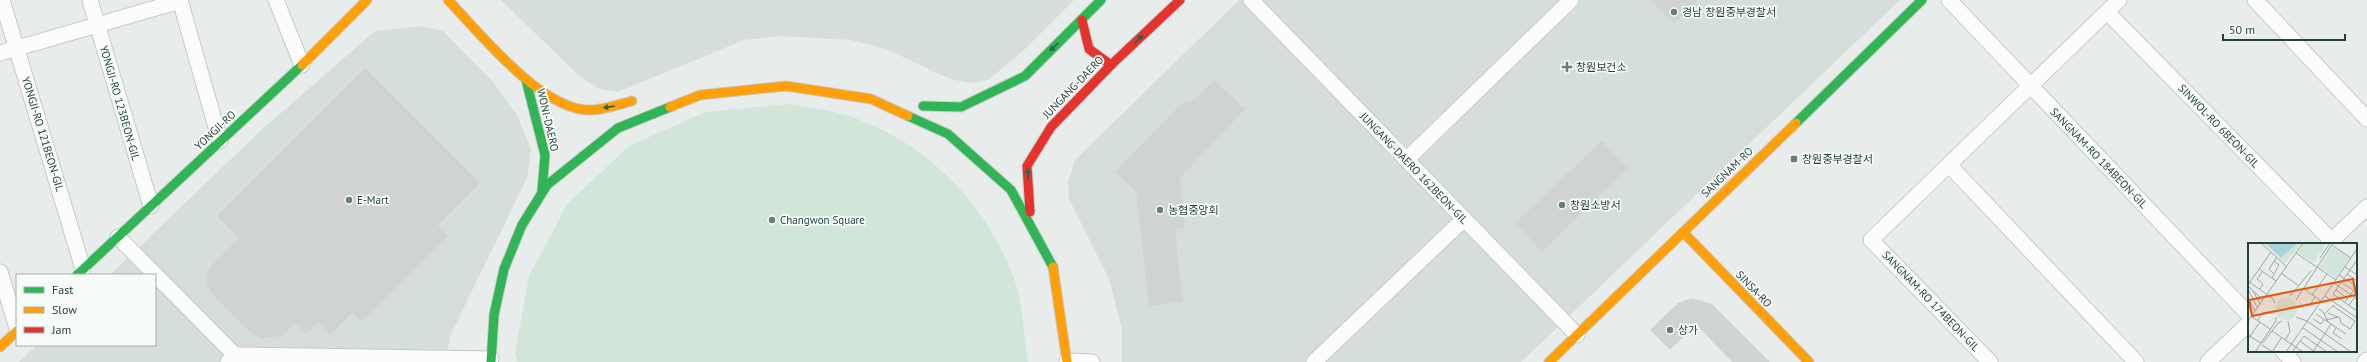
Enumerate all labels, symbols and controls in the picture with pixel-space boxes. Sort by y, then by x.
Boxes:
place label: 경남 창원중부경찰서 [1682,5,1776,19]
marker: 경남 창원중부경찰서 [1669,7,1679,17]
scale bar [2223,16,2345,42]
text: 50 m [2229,22,2255,37]
one-way arrow [1134,34,1144,43]
one-way arrow [1049,43,1059,52]
street label: YONGJI-RO 123BEON-GIL [97,44,143,162]
street label: JUNGANG-DAERO [1039,53,1106,122]
place label: 창원보건소 [1576,60,1627,74]
marker: 창원보건소 [1561,61,1573,73]
street label: YONGJI-RO 121BEON-GIL [19,75,67,193]
street label: SINWOL-RO 6BEON-GIL [2175,81,2263,171]
street label: WONI-DAERO [534,87,562,153]
one-way arrow [603,104,615,110]
street label: SANGNAM-RO 184BEON-GIL [2047,105,2151,211]
street label: YONGJI-RO [191,107,239,153]
street label: JUNGANG-DAERO 162BEON-GIL [1356,109,1471,227]
street label: SANGNAM-RO [1698,144,1756,200]
place label: 창원중부경찰서 [1802,152,1873,166]
marker: 창원중부경찰서 [1789,154,1799,164]
one-way arrow [1024,168,1031,180]
place label: E-Mart [357,193,389,207]
marker: E-Mart [344,195,354,205]
place label: 창원소방서 [1570,198,1621,212]
marker: 창원소방서 [1557,200,1567,210]
place label: 농협중앙회 [1168,203,1219,217]
marker: 농협중앙회 [1155,205,1165,215]
place label: Changwon Square [780,213,865,227]
marker: Changwon Square [767,215,777,225]
inset map [2248,243,2357,352]
street label: SANGNAM-RO 174BEON-GIL [1879,248,1983,354]
street label: SINSA-RO [1733,268,1775,310]
legend [16,274,156,346]
text: Fast [52,282,73,297]
text: Slow [52,302,77,317]
text: Jam [51,322,71,337]
place label: 상가 [1678,323,1698,337]
marker: 상가 [1665,325,1675,335]

